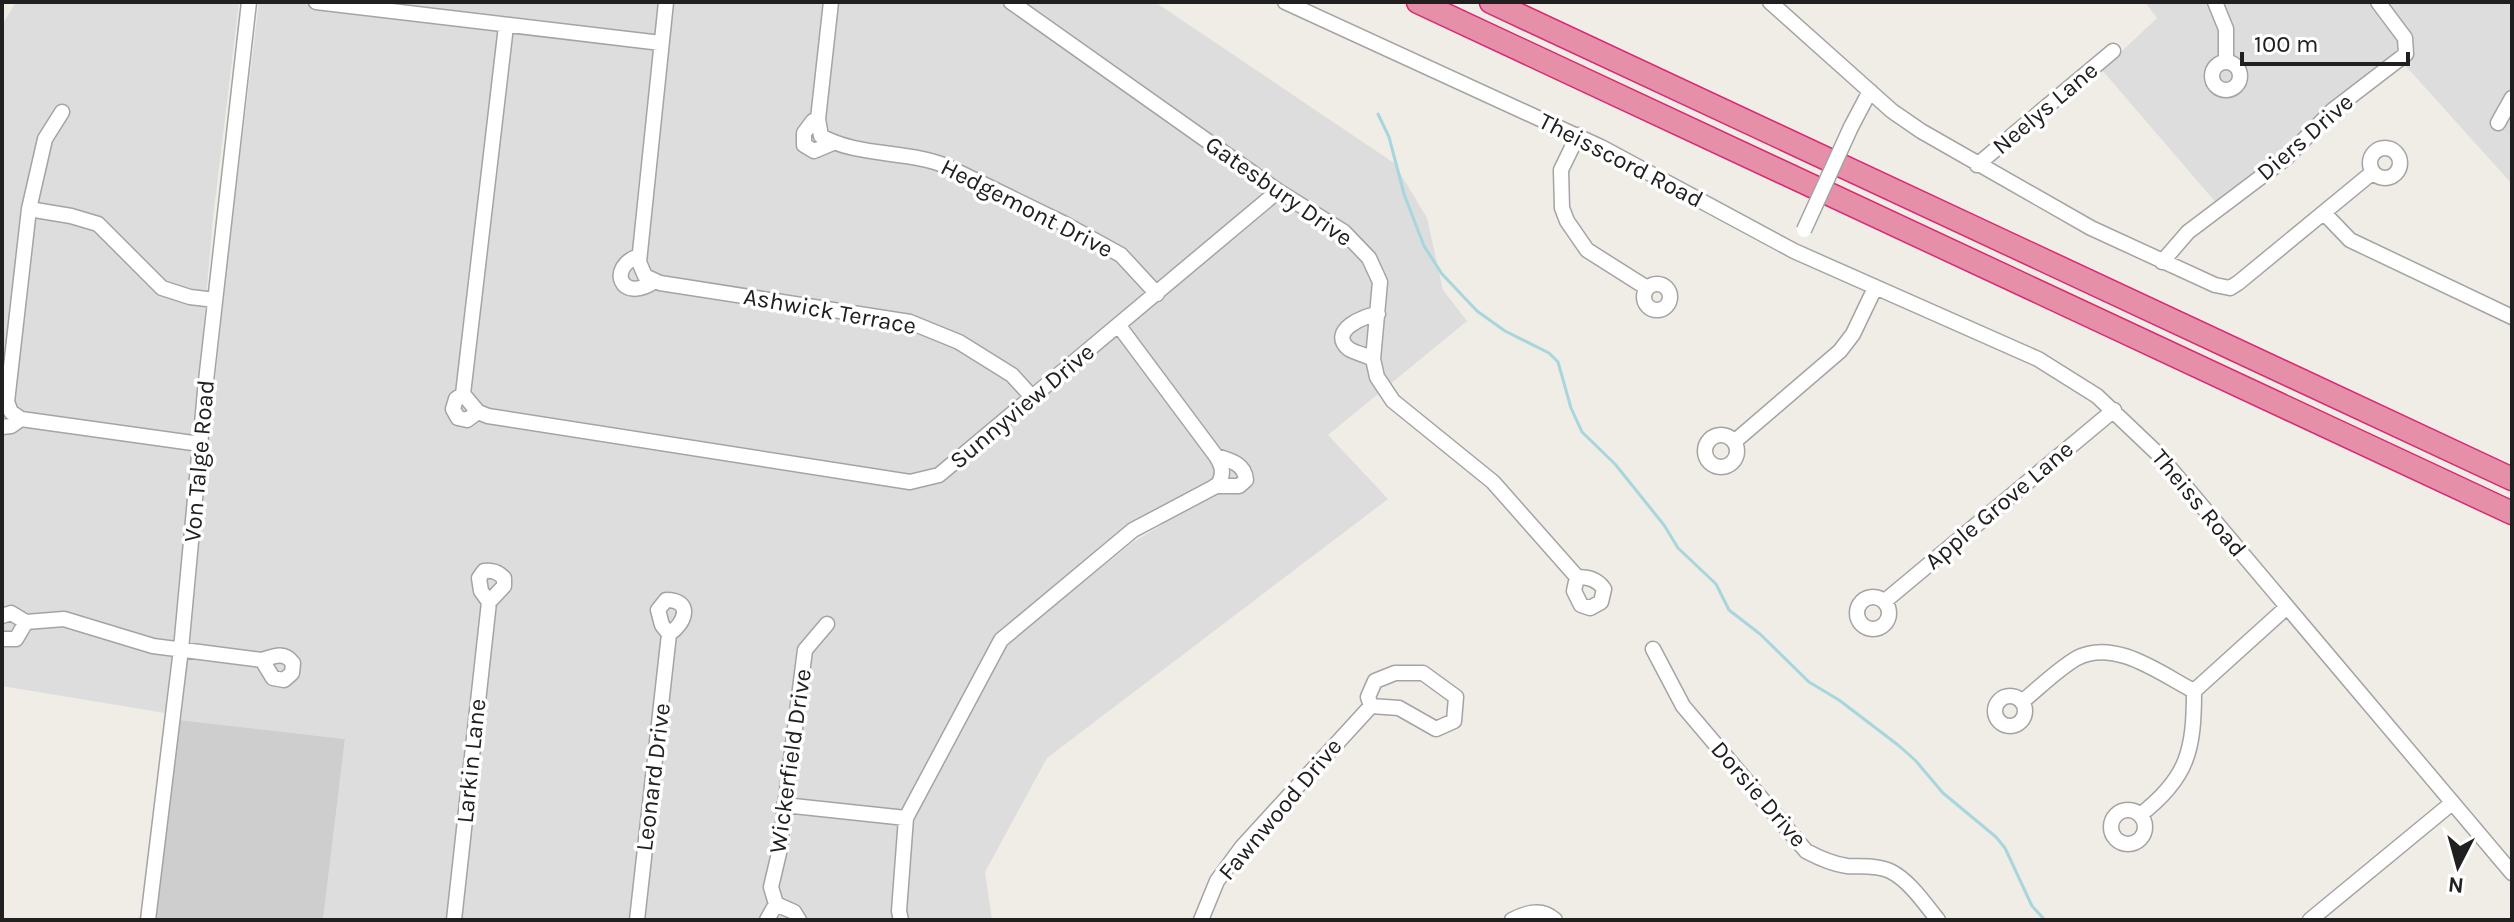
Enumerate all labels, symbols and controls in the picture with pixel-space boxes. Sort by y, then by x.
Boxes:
scale bar [2242,16,2408,66]
text: 100 m [2254,30,2319,58]
street label: Neelys Lane [1987,56,2103,160]
street label: Diers Drive [2251,88,2359,186]
street label: Theisscord Road [1534,107,1708,213]
street label: Gatesbury Drive [1200,130,1358,252]
street label: Hedgemont Drive [936,153,1118,263]
street label: Ashwick Terrace [741,282,919,340]
street label: Sunnyview Drive [944,337,1100,475]
street label: Von Talge Road [178,379,220,543]
street label: Apple Grove Lane [1919,435,2079,575]
street label: Theiss Road [2146,443,2252,563]
street label: Wickerfield Drive [763,667,817,855]
street label: Larkin Lane [451,697,491,825]
street label: Leonard Drive [630,701,676,853]
street label: Fawnwood Drive [1212,732,1348,886]
street label: Dorsie Drive [1705,735,1813,853]
north arrow [2418,826,2498,906]
text: N [2447,871,2465,899]

